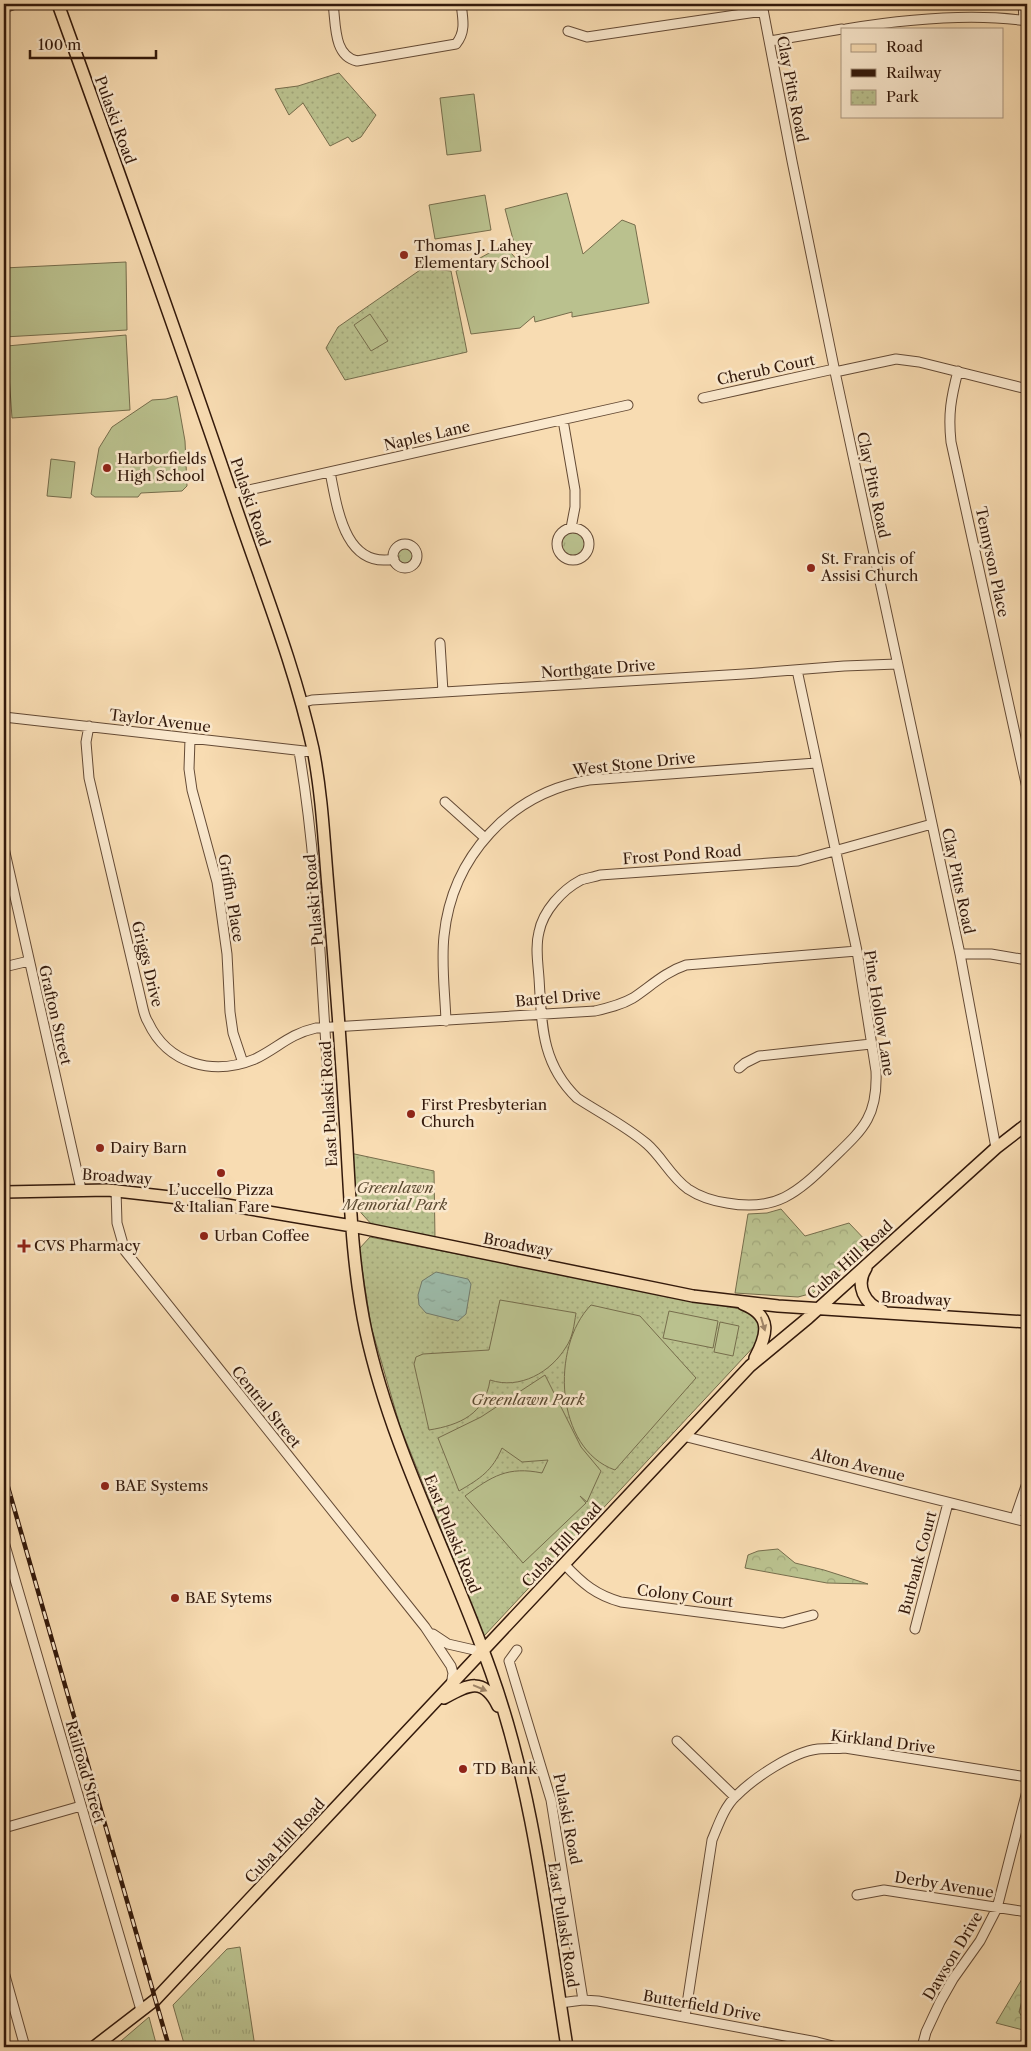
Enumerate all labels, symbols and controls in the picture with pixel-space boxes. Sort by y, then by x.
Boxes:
scale bar [30,28,156,60]
legend [841,28,1004,118]
street label: Clay Pitts Road [773,34,812,144]
text: 100 m [38,35,81,54]
text: Road [886,37,923,56]
text: Railway [886,63,942,82]
street label: Pulaski Road [91,73,140,166]
text: Park [886,87,920,106]
place label: Thomas J. Lahey Elementary School [414,236,550,272]
marker: Thomas J. Lahey Elementary School [398,249,410,261]
street label: Cherub Court [715,350,817,389]
street label: Naples Lane [382,416,472,455]
street label: Clay Pitts Road [853,430,894,540]
place label: Harborfields High School [117,449,207,485]
street label: Pulaski Road [226,455,274,549]
marker: Harborfields High School [101,462,113,474]
street label: Tennyson Place [972,505,1013,619]
place label: St. Francis of Assisi Church [820,549,919,585]
marker: St. Francis of Assisi Church [805,562,817,574]
street label: Northgate Drive [540,655,656,682]
street label: Taylor Avenue [108,705,212,736]
street label: West Stone Drive [571,748,696,780]
street label: Clay Pitts Road [938,826,979,936]
street label: Frost Pond Road [622,841,742,868]
street label: Griffin Place [214,852,249,944]
street label: Pulaski Road [300,853,327,947]
street label: Griggs Drive [128,919,167,1009]
street label: Pine Hollow Lane [860,949,899,1077]
street label: Grafton Street [35,963,76,1067]
street label: Bartel Drive [514,984,602,1011]
street label: East Pulaski Road [316,1040,341,1168]
place label: First Presbyterian Church [421,1095,548,1131]
marker: First Presbyterian Church [405,1108,417,1120]
place label: Dairy Barn [110,1138,188,1157]
marker: Dairy Barn [94,1142,106,1154]
street label: Broadway [81,1165,154,1188]
marker: L’uccello Pizza & Italian Fare [215,1167,227,1179]
park label: Greenlawn Memorial Park [341,1178,447,1214]
place label: L’uccello Pizza & Italian Fare [168,1180,274,1216]
street label: Cuba Hill Road [803,1216,897,1303]
place label: Urban Coffee [214,1226,310,1245]
street label: Broadway [482,1228,555,1261]
marker: Urban Coffee [198,1230,210,1242]
place label: CVS Pharmacy [34,1236,141,1255]
marker: CVS Pharmacy [18,1240,30,1252]
street label: Broadway [880,1287,952,1310]
one-way arrow [759,1316,767,1331]
street label: Central Street [228,1362,306,1452]
park label: Greenlawn Park [471,1390,585,1409]
street label: Alton Avenue [808,1443,907,1485]
street label: East Pulaski Road [420,1472,485,1596]
place label: BAE Systems [115,1476,208,1495]
marker: BAE Systems [99,1480,111,1492]
street label: Cuba Hill Road [518,1498,606,1591]
street label: Burbank Court [895,1508,941,1617]
street label: Colony Court [636,1580,735,1611]
place label: BAE Sytems [185,1588,272,1607]
marker: BAE Sytems [169,1592,181,1604]
one-way arrow [473,1684,488,1692]
street label: Railroad Street [62,1718,110,1826]
street label: Kirkland Drive [830,1726,936,1757]
place label: TD Bank [473,1759,538,1778]
marker: TD Bank [457,1763,469,1775]
street label: Pulaski Road [549,1772,586,1866]
street label: Cuba Hill Road [241,1794,329,1887]
street label: East Pulaski Road [544,1861,583,1989]
street label: Derby Avenue [893,1867,995,1902]
street label: Dawson Drive [919,1908,986,2003]
street label: Butterfield Drive [642,1986,763,2025]

